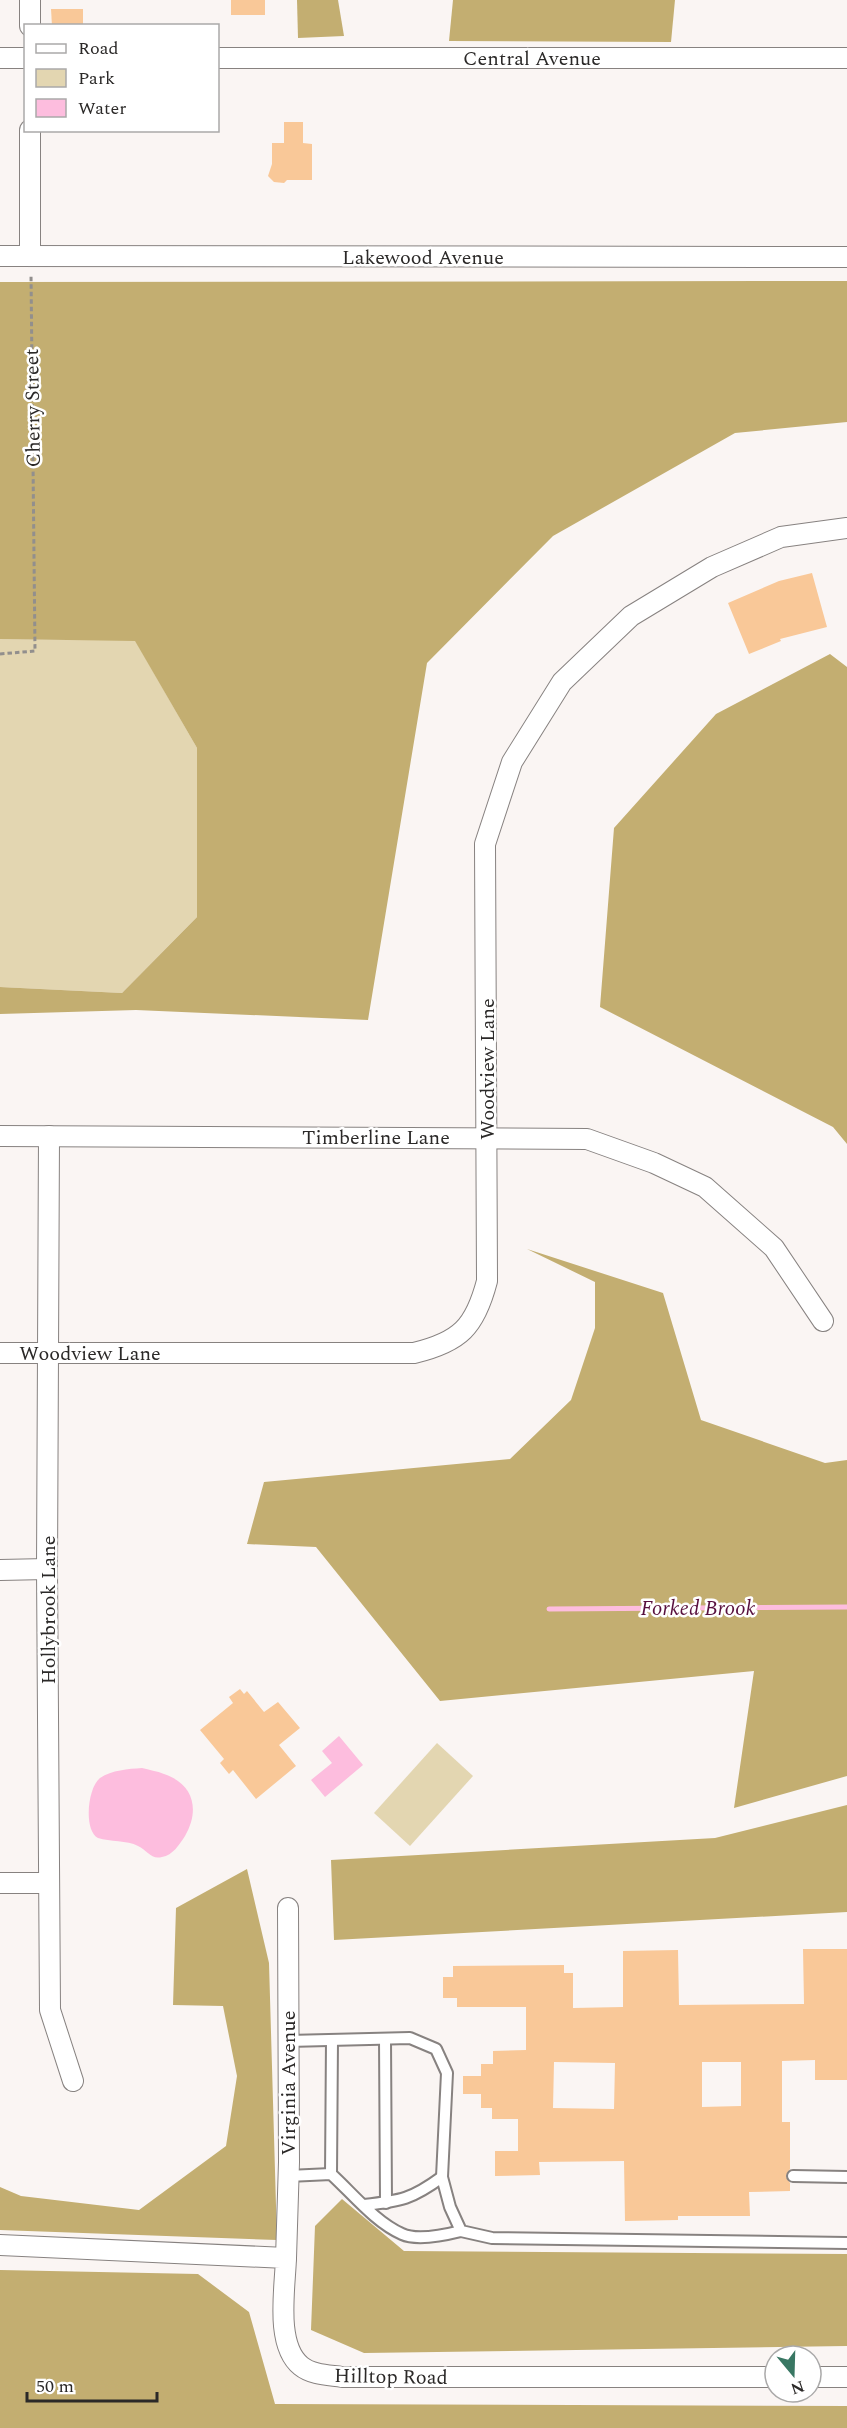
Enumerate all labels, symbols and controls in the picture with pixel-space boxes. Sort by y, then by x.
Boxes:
legend [24,24,219,132]
text: Road [78,35,119,62]
street label: Central Avenue [463,44,601,74]
text: Park [78,65,115,92]
text: Water [78,95,126,122]
street label: Lakewood Avenue [342,243,504,273]
street label: Cherry Street [17,348,49,468]
street label: Woodview Lane [473,998,503,1140]
street label: Timberline Lane [302,1123,450,1153]
street label: Woodview Lane [19,1339,161,1369]
street label: Hollybrook Lane [34,1535,64,1685]
water label: Forked Brook [641,1593,756,1625]
street label: Virginia Avenue [274,2011,304,2155]
north arrow [763,2344,823,2404]
street label: Hilltop Road [334,2361,448,2393]
scale bar [27,2365,158,2403]
text: 50 m [36,2373,74,2400]
text: N [787,2374,808,2401]

